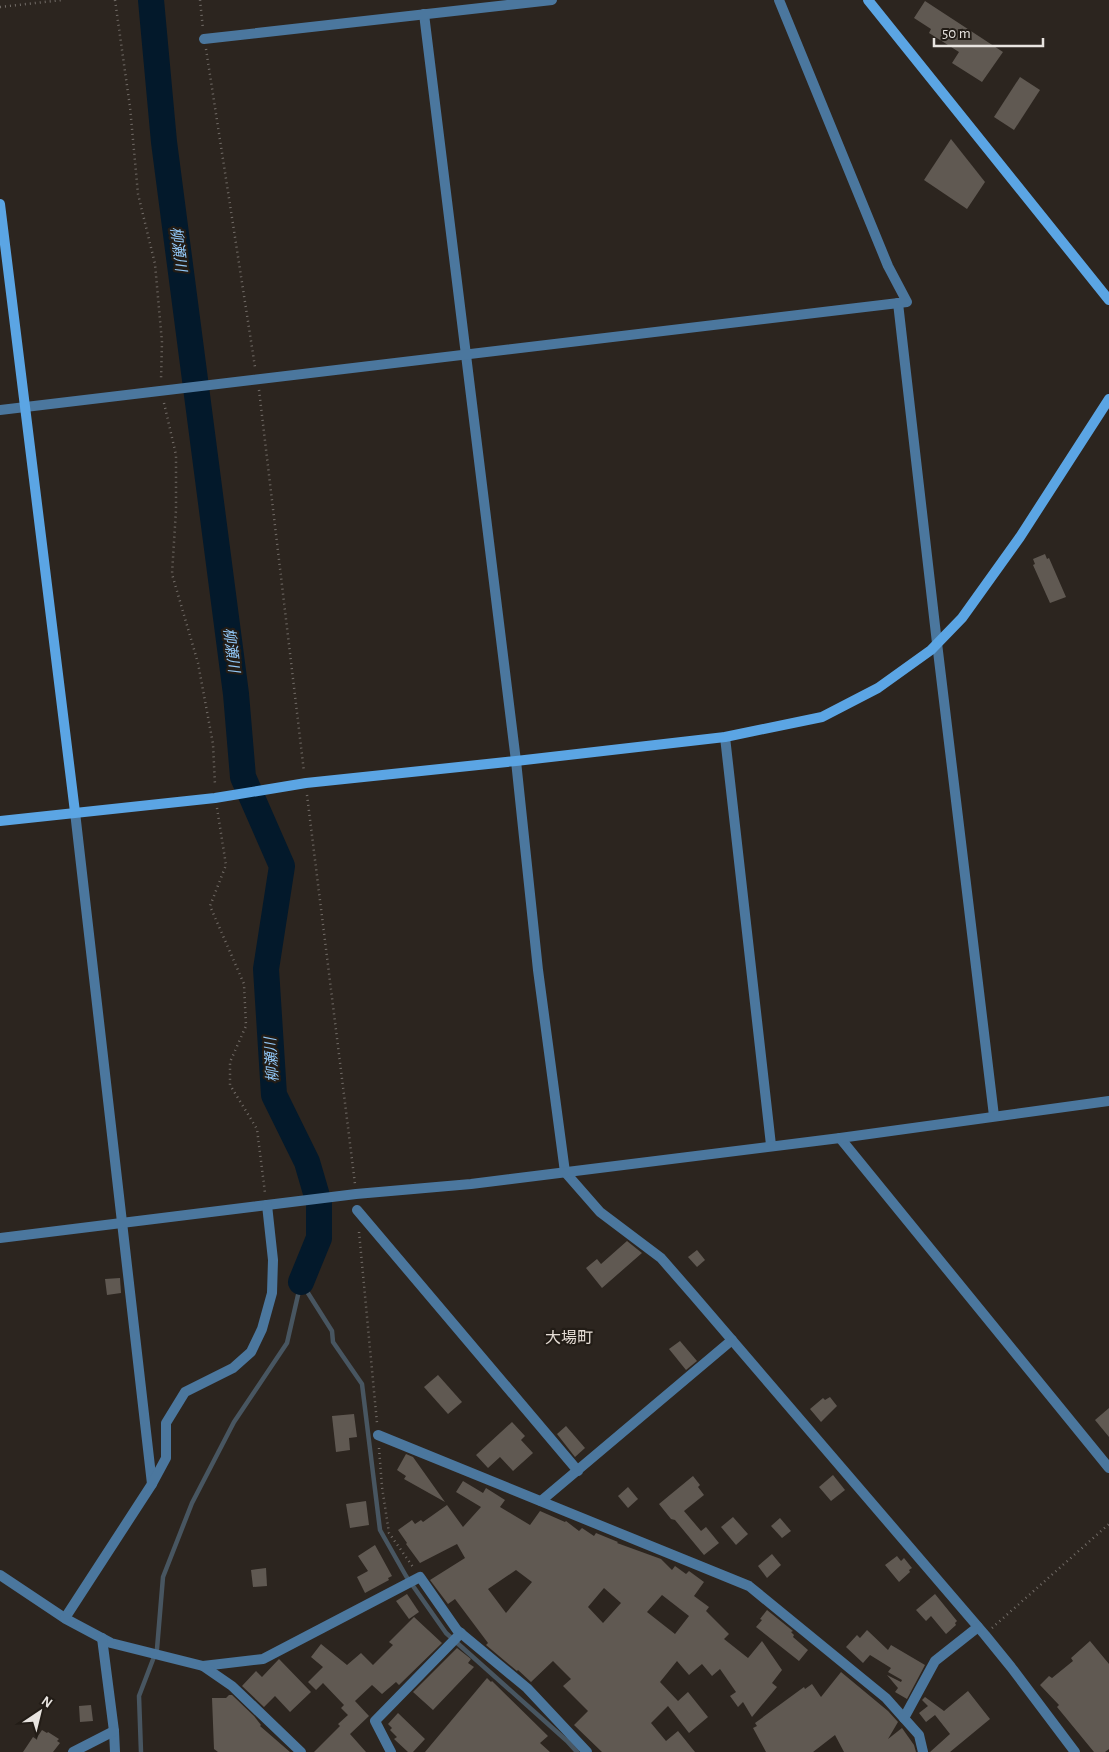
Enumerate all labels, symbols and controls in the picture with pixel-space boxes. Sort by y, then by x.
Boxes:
scale bar [934,15,1043,47]
text: 50 m [942,26,971,41]
water label: 柳瀬川 [168,226,189,274]
water label: 柳瀬川 [221,627,242,675]
water label: 柳瀬川 [262,1035,281,1083]
district label: 大場町 [545,1330,593,1346]
north arrow [15,1687,65,1737]
text: N [39,1694,55,1711]

